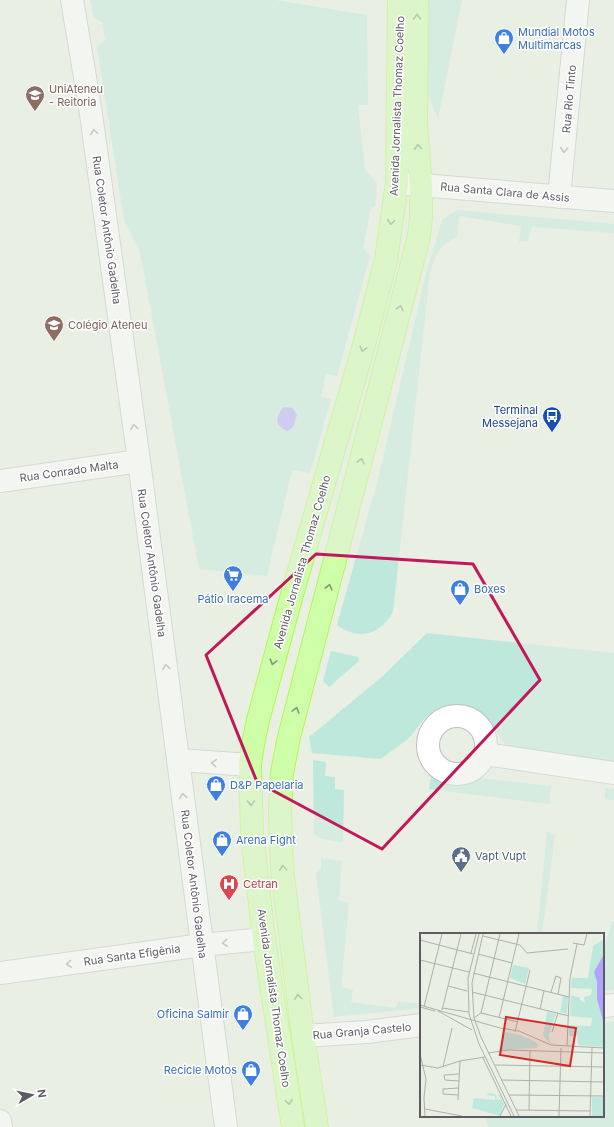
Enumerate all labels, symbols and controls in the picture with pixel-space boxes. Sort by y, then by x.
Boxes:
one-way arrow [413,14,421,20]
street label: Avenida Jornalista Thomaz Coelho [387,15,407,196]
place label: Mundial Motos Multimarcas [518,25,595,52]
shop icon: Mundial Motos Multimarcas [493,27,515,55]
street label: Rua Rio Tinto [559,64,579,134]
place label: UniAteneu - Reitoria [49,82,103,109]
school or university icon: UniAteneu - Reitoria [24,84,46,112]
one-way arrow [90,129,99,135]
one-way arrow [414,144,423,150]
one-way arrow [560,147,569,153]
street label: Rua Coletor Antônio Gadelha [90,155,124,305]
street label: Rua Santa Clara de Assis [440,179,570,205]
one-way arrow [387,219,396,225]
one-way arrow [395,304,403,311]
school or university icon: Colégio Ateneu [43,314,65,342]
place label: Colégio Ateneu [68,318,148,332]
one-way arrow [359,345,368,352]
place label: Terminal Messejana [482,403,538,430]
bus stop icon: Terminal Messejana [541,405,563,433]
one-way arrow [130,424,139,430]
street label: Rua Conrado Malta [19,457,119,485]
one-way arrow [356,458,364,464]
street label: Avenida Jornalista Thomaz Coelho [270,473,334,651]
street label: Rua Coletor Antônio Gadelha [135,488,169,638]
supermarket icon: Pátio Iracema [222,564,244,592]
shop icon: Boxes [449,578,471,606]
place label: Boxes [474,582,506,596]
one-way arrow [324,584,332,590]
place label: Pátio Iracema [198,592,268,606]
one-way arrow [270,659,278,666]
one-way arrow [162,664,171,670]
one-way arrow [292,707,300,713]
one-way arrow [211,758,217,767]
shop icon: D&P Papelaria [205,774,227,802]
place label: D&P Papelaria [230,778,304,792]
one-way arrow [179,793,188,799]
one-way arrow [247,800,255,806]
street label: Rua Coletor Antônio Gadelha [178,809,210,959]
shop icon: Arena Fight [211,829,233,857]
place label: Arena Fight [236,833,296,847]
public building icon: Vapt Vupt [450,845,472,873]
place label: Vapt Vupt [475,849,526,863]
one-way arrow [278,865,287,871]
hospital icon: Cetran [218,873,240,901]
place label: Cetran [243,877,278,891]
street label: Avenida Jornalista Thomaz Coelho [255,908,294,1089]
inset map [420,933,604,1117]
one-way arrow [222,938,228,947]
street label: Rua Santa Efigênia [83,941,181,969]
one-way arrow [66,959,72,968]
one-way arrow [294,994,303,1000]
shop icon: Oficina Salmir [232,1003,254,1031]
place label: Oficina Salmir [157,1007,229,1021]
street label: Rua Granja Castelo [312,1020,412,1042]
shop icon: Recicle Motos [240,1059,262,1087]
place label: Recicle Motos [164,1063,237,1077]
north arrow [12,1075,52,1115]
text: N [34,1088,49,1099]
one-way arrow [284,1099,293,1105]

